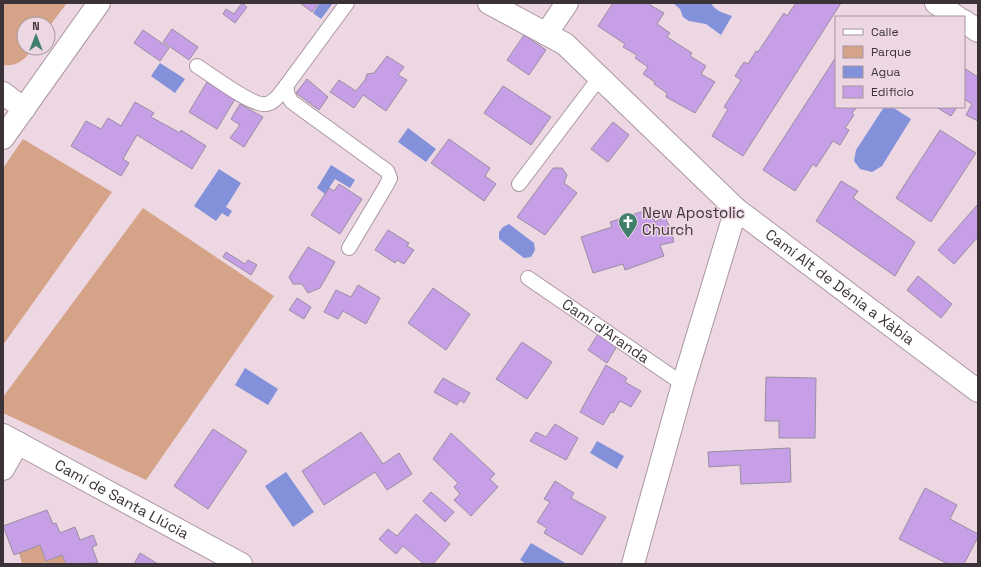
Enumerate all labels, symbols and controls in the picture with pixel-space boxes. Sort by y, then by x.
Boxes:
north arrow [16,16,56,56]
legend [835,16,965,108]
text: N [32,19,40,33]
text: Calle [871,24,899,40]
text: Parque [871,44,911,60]
text: Agua [871,64,901,80]
text: Edificio [871,84,914,100]
place label: New Apostolic Church [642,203,745,239]
church icon: New Apostolic Church [617,211,639,239]
street label: Camí Alt de Dénia a Xàbia [762,225,919,349]
street label: Camí d'Aranda [558,294,654,367]
street label: Camí de Santa Llúcia [52,455,193,543]

